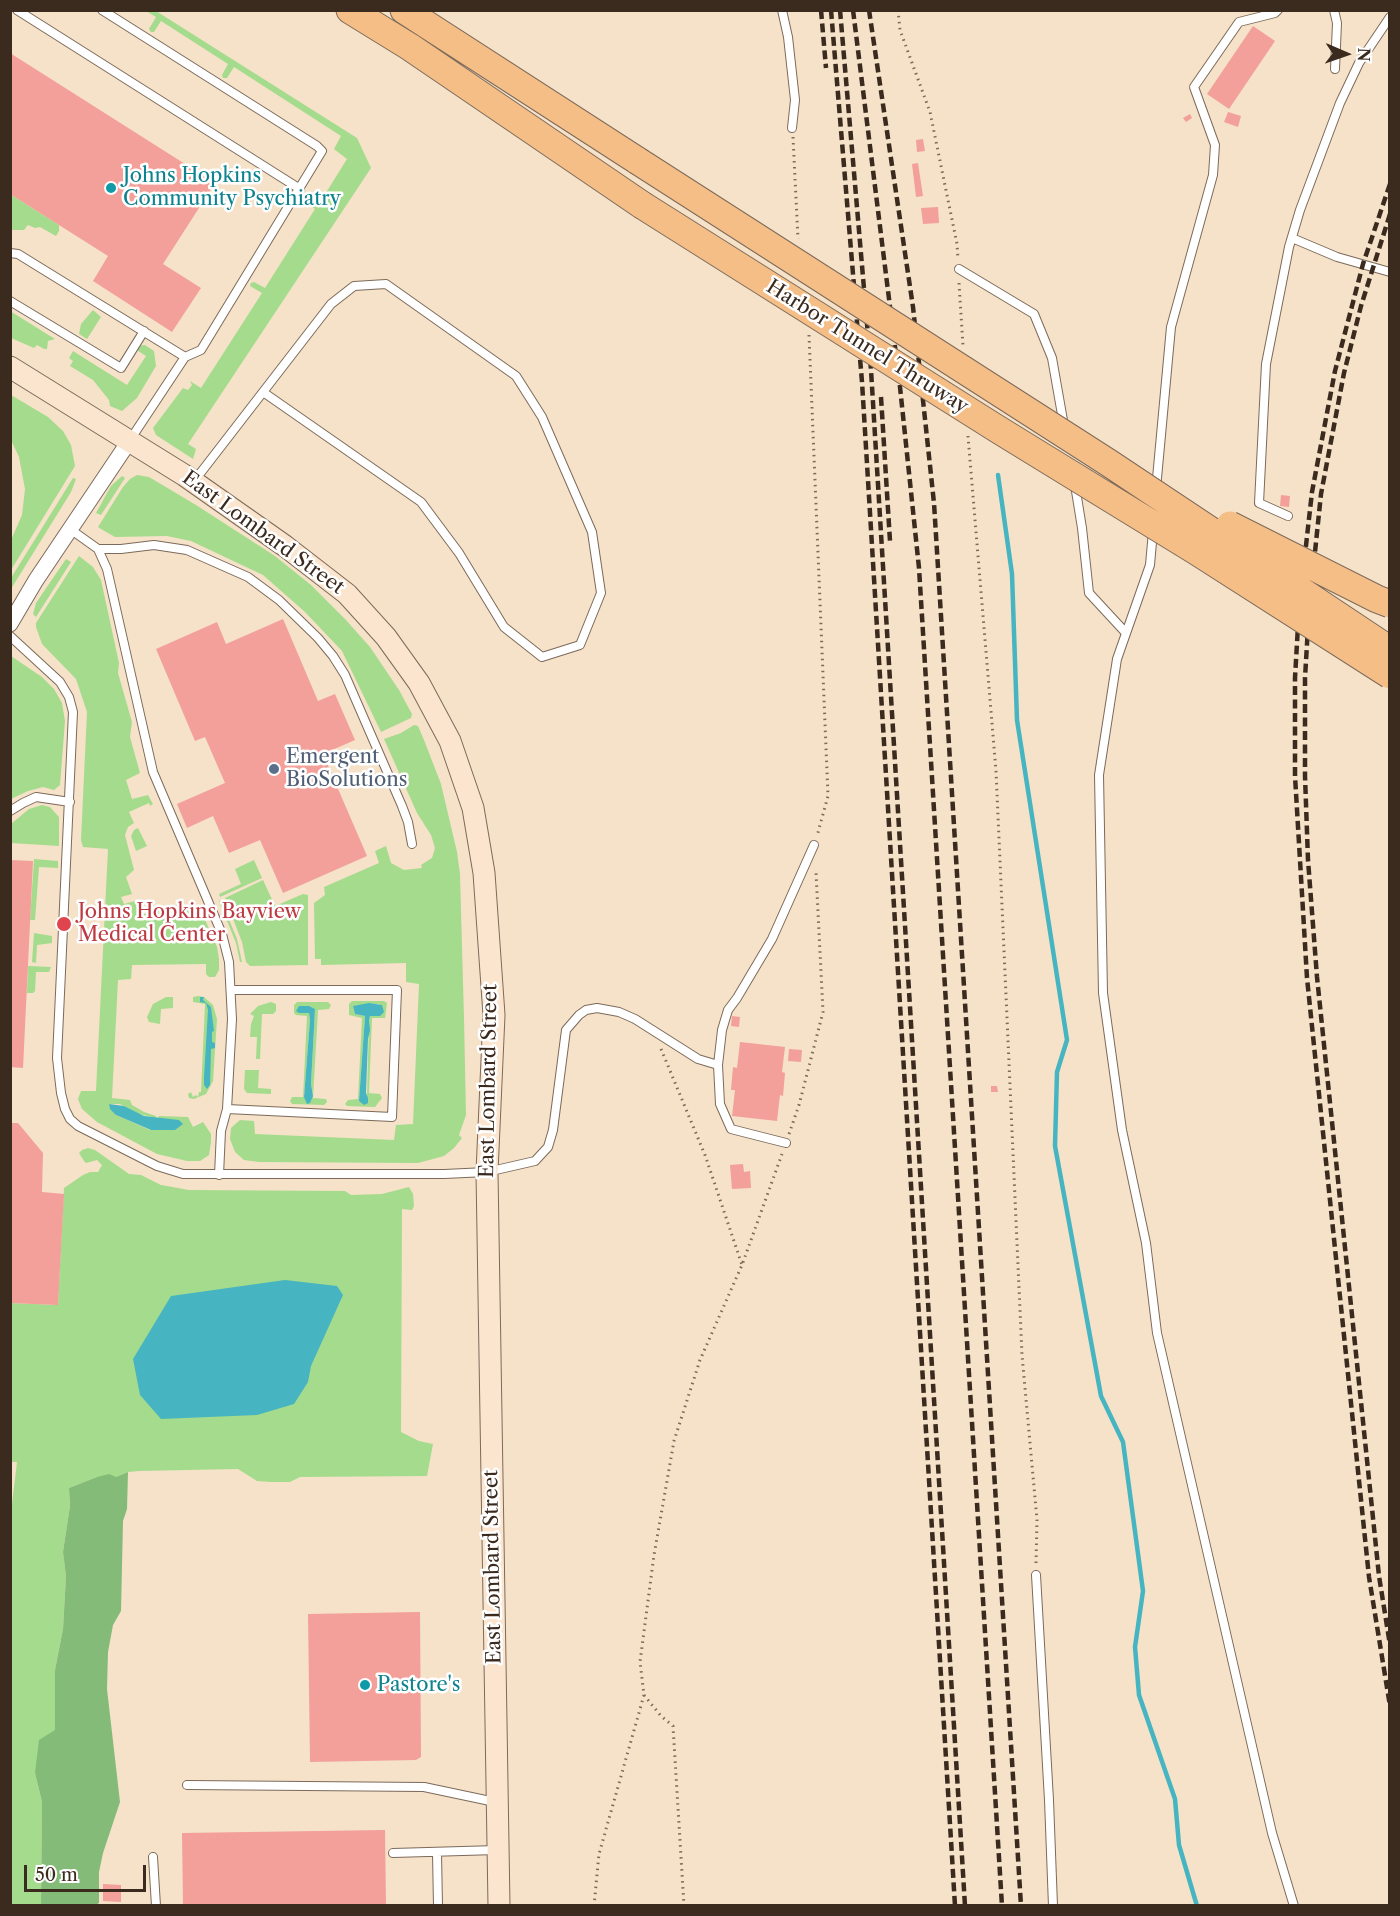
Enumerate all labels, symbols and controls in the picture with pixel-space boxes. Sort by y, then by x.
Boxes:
north arrow [1316,24,1376,84]
text: N [1354,47,1374,62]
place label: Johns Hopkins Community Psychiatry [123,164,341,211]
marker: Johns Hopkins Community Psychiatry [104,181,118,195]
street label: Harbor Tunnel Thruway [762,275,972,419]
street label: East Lombard Street [177,466,349,600]
place label: Emergent BioSolutions [286,745,407,792]
marker: Emergent BioSolutions [267,762,281,776]
place label: Johns Hopkins Bayview Medical Center [78,900,301,947]
marker: Johns Hopkins Bayview Medical Center [55,915,73,933]
street label: East Lombard Street [475,984,503,1178]
street label: East Lombard Street [479,1470,507,1664]
place label: Pastore's [377,1673,460,1697]
marker: Pastore's [358,1678,372,1692]
scale bar [27,1853,148,1891]
text: 50 m [35,1864,78,1886]

